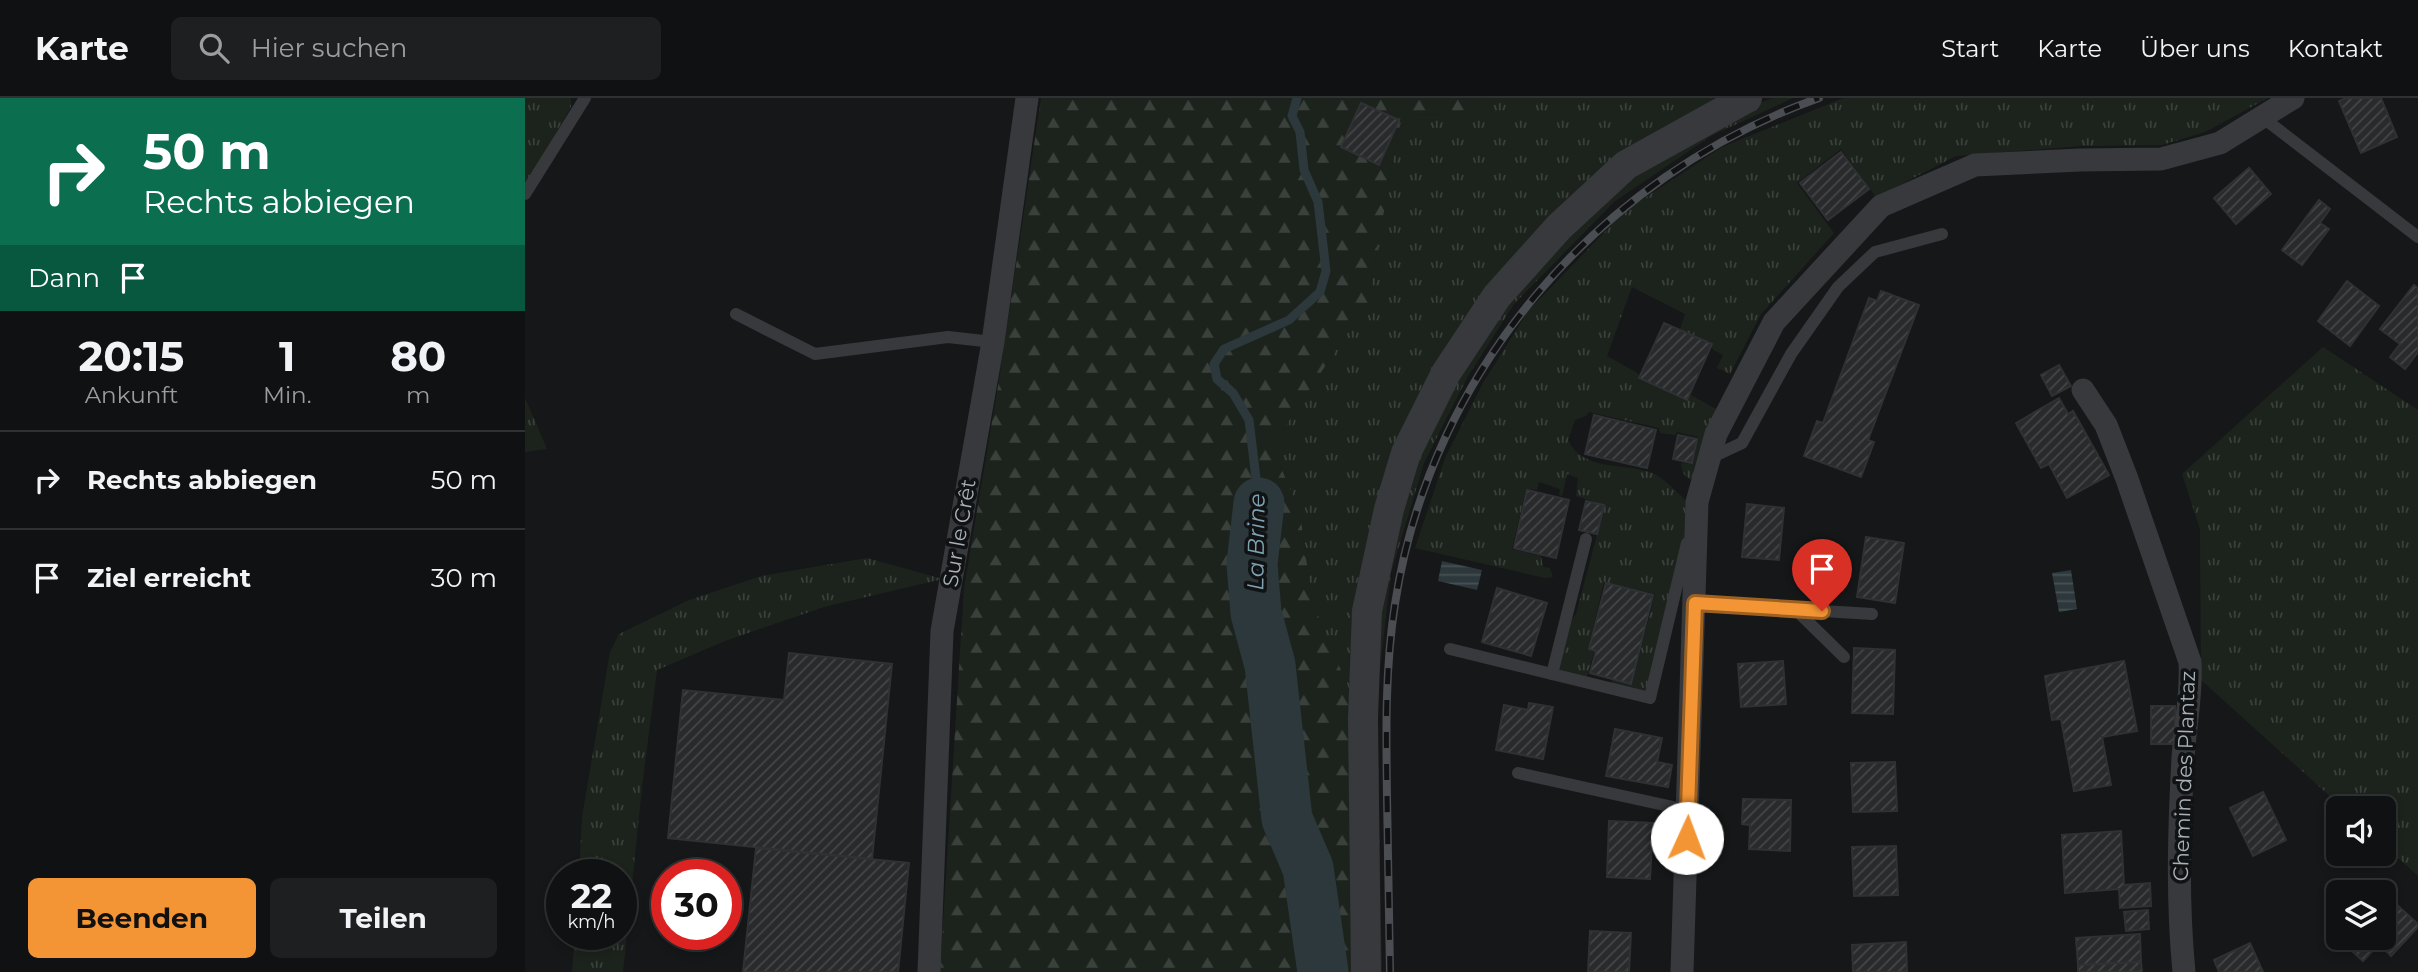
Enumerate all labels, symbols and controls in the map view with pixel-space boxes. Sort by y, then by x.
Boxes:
search box [171,17,661,80]
text: Karte [35,28,129,68]
icon: search [195,29,233,67]
text: Hier suchen [251,32,407,64]
text: Start [1941,34,1999,63]
text: Karte [2037,34,2102,63]
text: Über uns [2140,34,2250,63]
text: Kontakt [2288,34,2383,63]
text: 50 m [143,122,271,181]
icon: right [28,126,119,217]
text: Rechts abbiegen [143,182,415,221]
icon: arrive [114,259,152,297]
text: Dann [28,262,100,294]
text: 20:15 [79,330,184,382]
text: 1 [279,330,295,382]
text: 80 [390,330,446,382]
text: Ankunft [85,381,178,409]
text: Min. [263,381,312,409]
text: m [406,381,430,409]
icon: right [28,461,66,499]
text: Rechts abbiegen [87,464,317,496]
text: 50 m [431,464,497,496]
street label: Sur le Crêt [937,477,981,589]
water label: La Brine [1241,493,1271,591]
pin [1792,539,1852,611]
icon: arrive [1803,550,1841,588]
icon: arrive [28,559,66,597]
text: Ziel erreicht [87,562,251,594]
text: 30 m [431,562,497,594]
street label: Chemin des Plantaz [2168,670,2200,882]
map controls [2326,796,2396,950]
button: sound [2326,796,2396,866]
position arrow [1650,801,1724,875]
speed limit sign: 30 [651,859,742,950]
text: 22 [571,874,612,917]
button: Beenden [28,878,256,958]
button: Teilen [270,878,497,958]
button: layers [2326,880,2396,950]
text: km/h [567,911,616,933]

